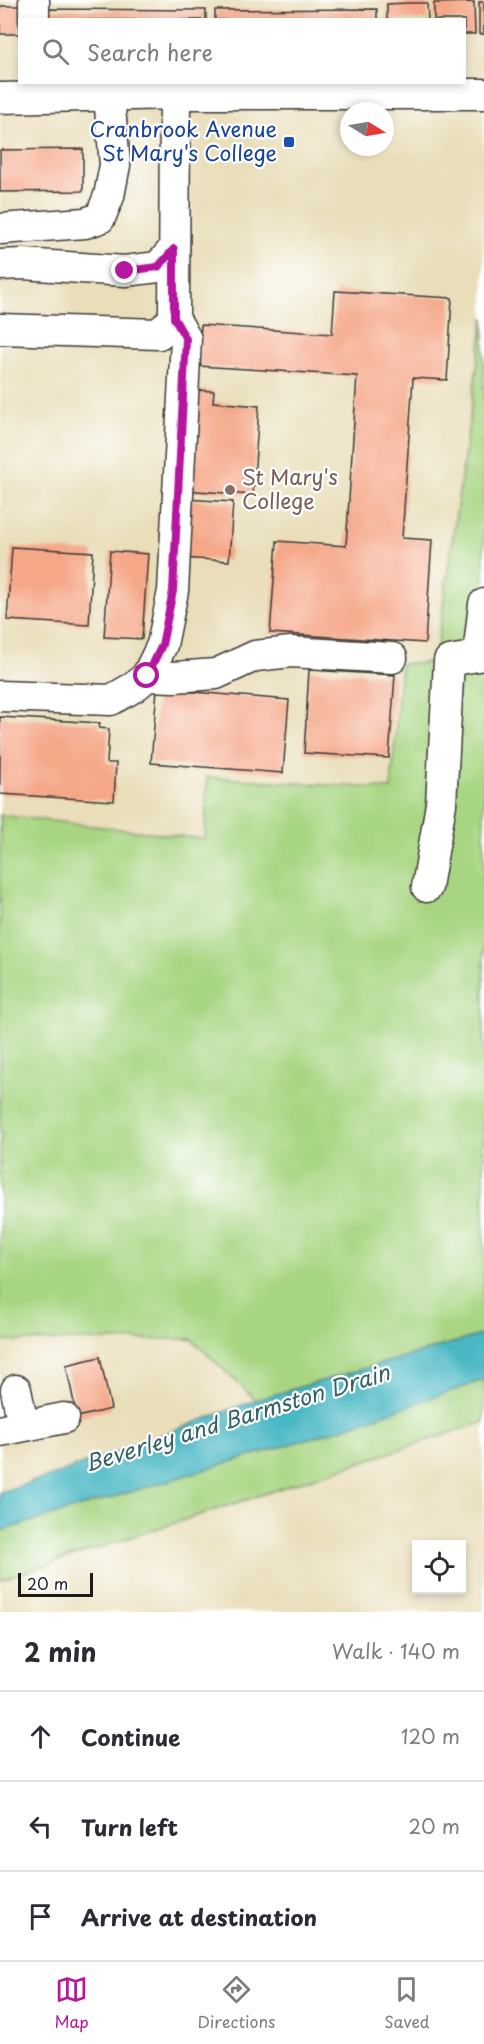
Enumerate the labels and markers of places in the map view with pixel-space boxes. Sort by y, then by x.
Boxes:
place label: Cranbrook Avenue St Mary's College [89,112,277,168]
marker: Cranbrook Avenue St Mary's College [282,135,296,149]
place label: St Mary's College [242,460,338,516]
marker: St Mary's College [223,483,237,497]

